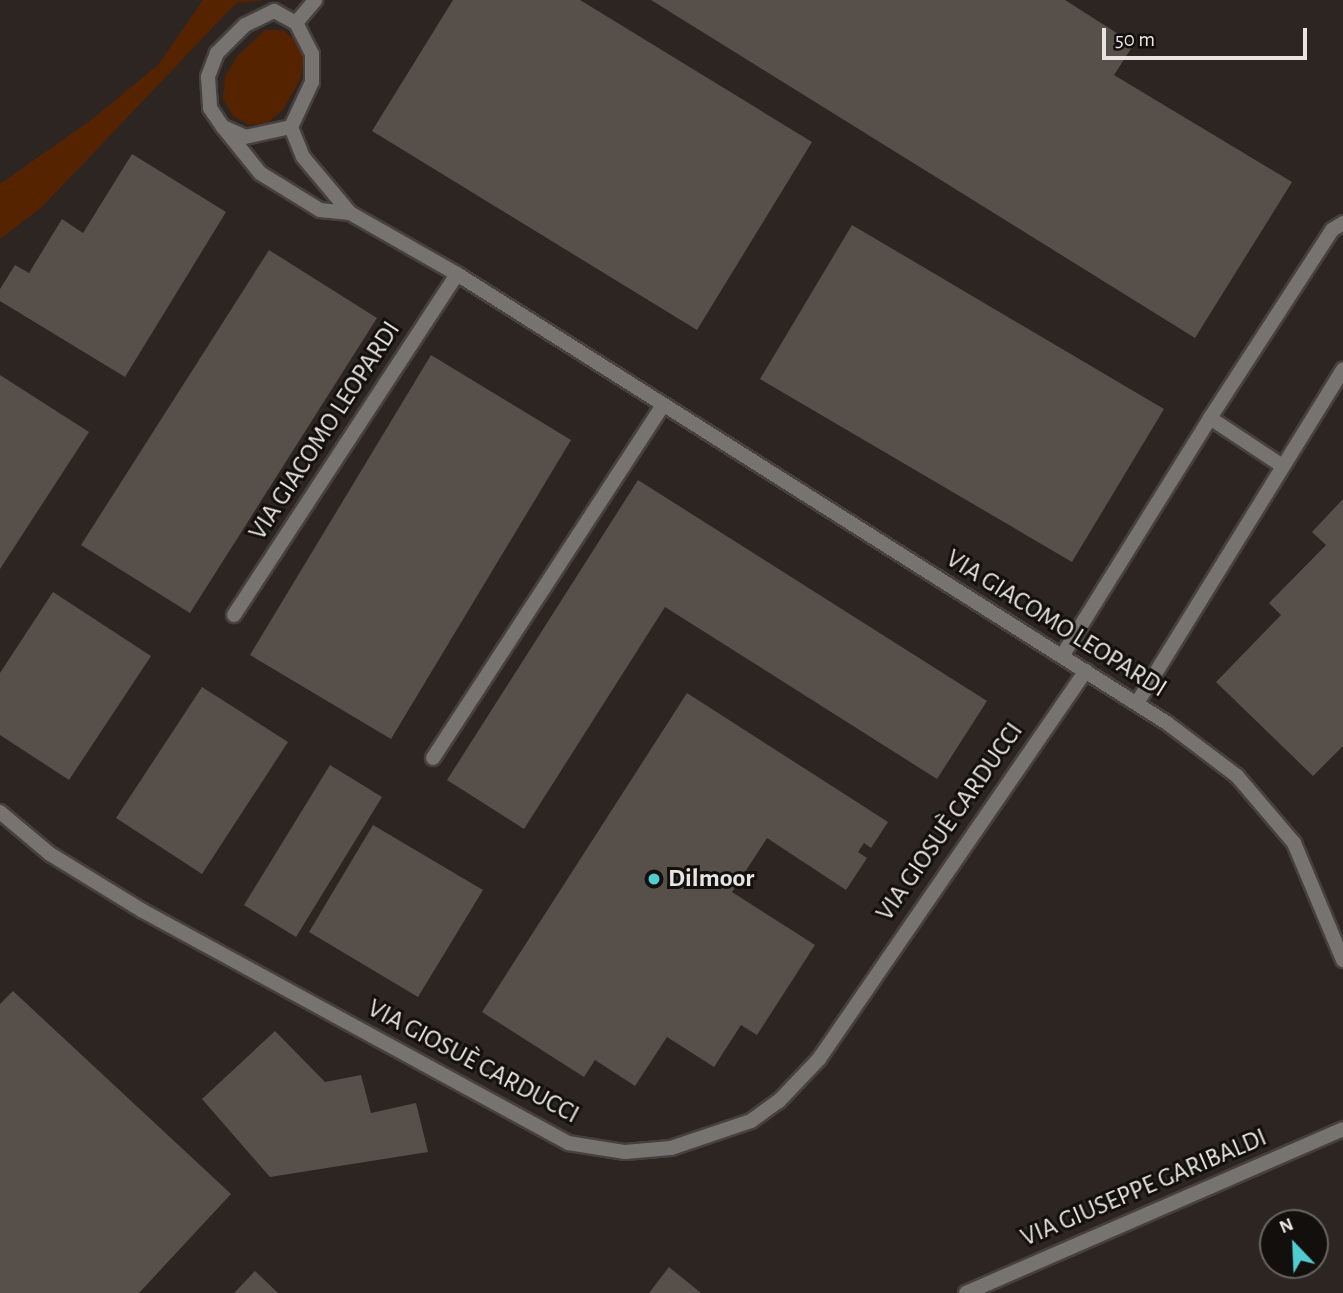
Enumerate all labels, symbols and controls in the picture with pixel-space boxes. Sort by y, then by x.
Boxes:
scale bar [1105,14,1310,58]
text: 50 m [1115,29,1155,50]
street label: VIA GIACOMO LEOPARDI [243,316,407,546]
street label: VIA GIACOMO LEOPARDI [940,543,1172,705]
street label: VIA GIOSUÈ CARDUCCI [870,717,1030,927]
place label: Dilmoor [668,863,754,895]
marker: Dilmoor [646,871,662,887]
street label: VIA GIOSUÈ CARDUCCI [362,993,584,1131]
street label: VIA GIUSEPPE GARIBALDI [1016,1122,1272,1254]
north arrow [1259,1209,1329,1279]
text: N [1277,1215,1296,1237]

